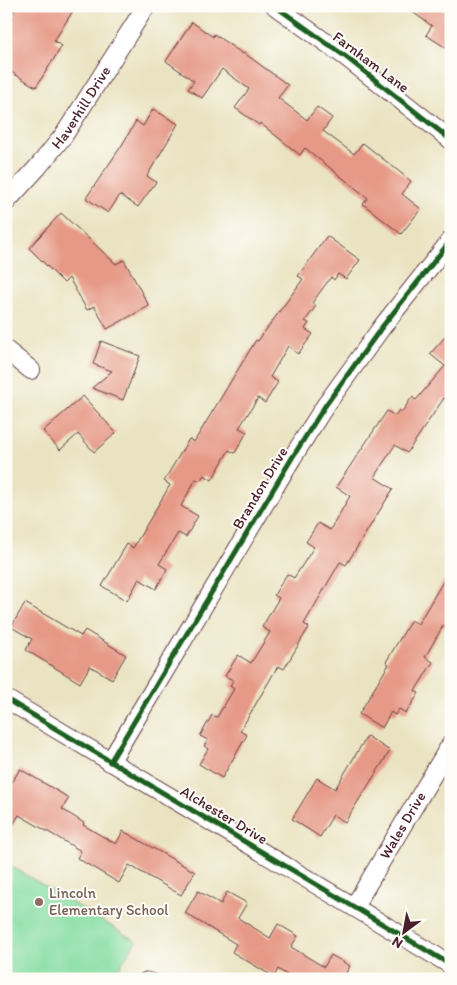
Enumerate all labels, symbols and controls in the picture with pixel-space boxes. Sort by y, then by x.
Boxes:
street label: Farnham Lane [329,27,413,97]
street label: Haverhill Drive [47,63,115,153]
street label: Brandon Drive [228,444,292,532]
street label: Alchester Drive [177,782,271,848]
street label: Wales Drive [376,789,429,862]
place label: Lincoln Elementary School [49,884,169,919]
marker: Lincoln Elementary School [33,896,45,908]
north arrow [380,908,430,958]
text: N [389,933,406,952]

